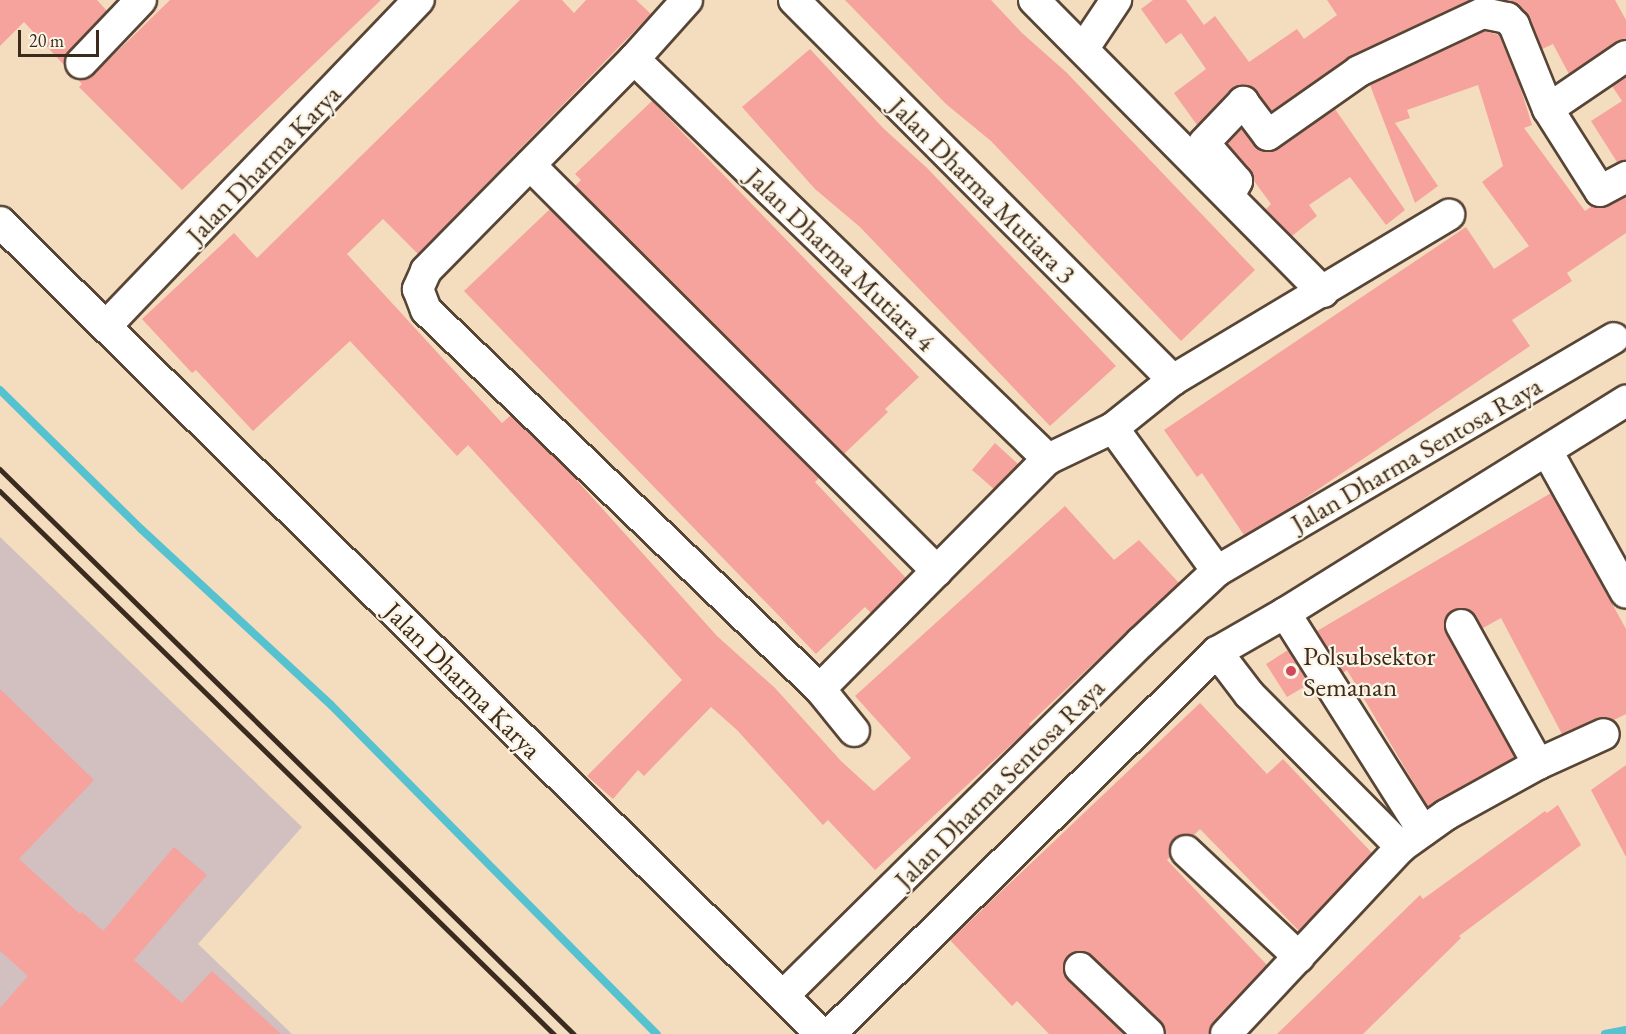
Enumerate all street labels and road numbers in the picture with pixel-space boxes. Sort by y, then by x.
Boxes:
street label: Jalan Dharma Karya [179,78,347,250]
street label: Jalan Dharma Mutiara 3 [883,90,1083,290]
street label: Jalan Dharma Mutiara 4 [740,160,942,358]
street label: Jalan Dharma Sentosa Raya [1285,369,1547,539]
street label: Jalan Dharma Karya [378,595,548,765]
street label: Jalan Dharma Sentosa Raya [887,671,1111,895]

